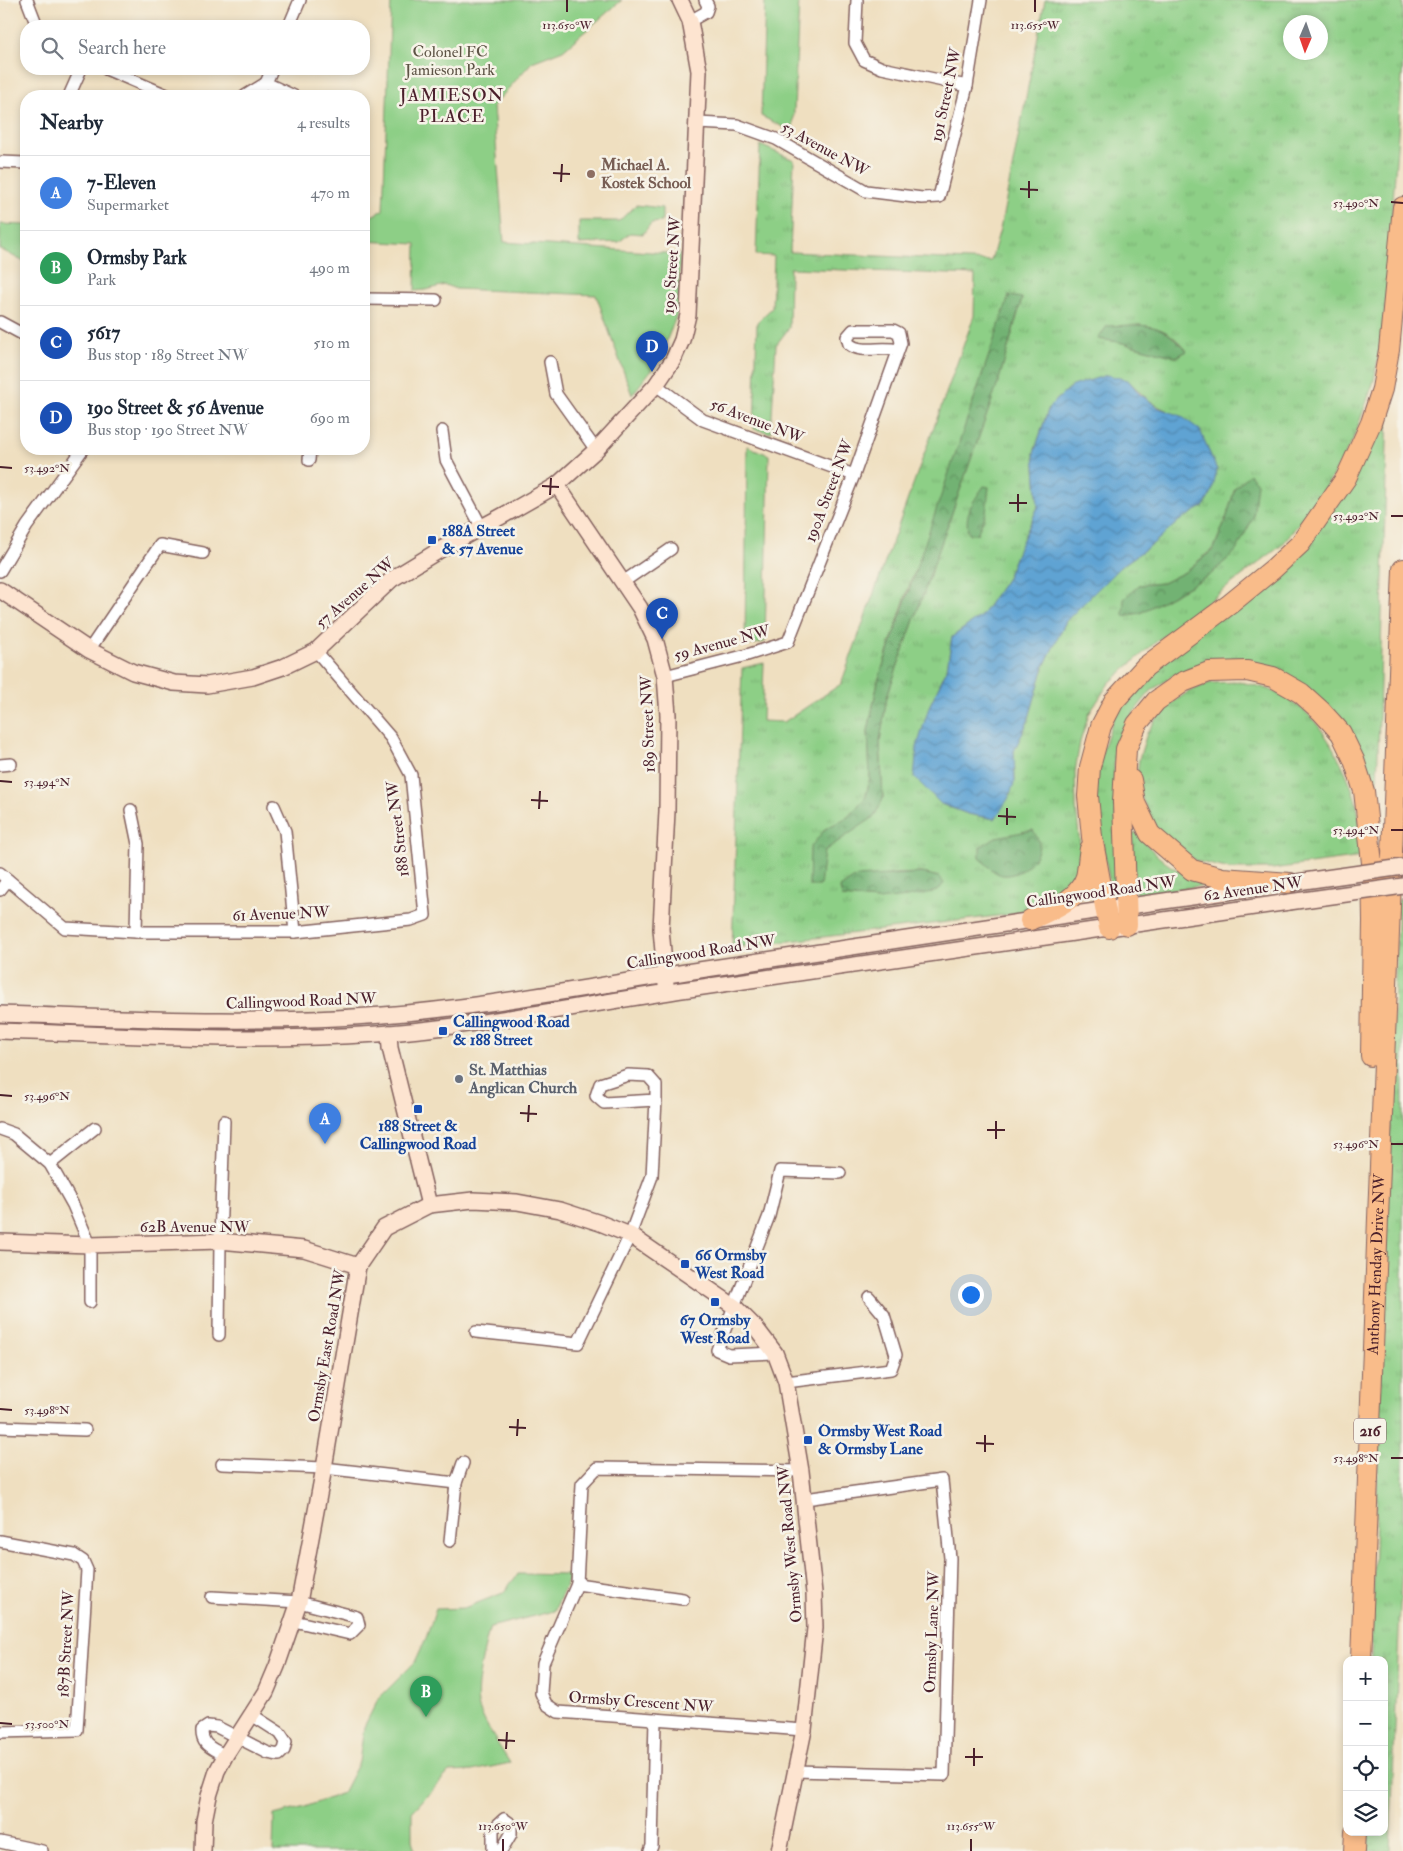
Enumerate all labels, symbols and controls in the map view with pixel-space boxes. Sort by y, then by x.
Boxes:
north arrow [1283,15,1328,60]
text: 113.650°W [542,18,592,33]
text: 113.655°W [1011,18,1060,33]
search box [20,20,370,75]
icon: search [38,34,66,62]
text: Search here [78,36,166,60]
park label: Colonel FC Jamieson Park [404,42,495,81]
street label: 191 Street NW [926,46,966,144]
district label: JAMIESON PLACE [399,84,504,128]
text: Nearby [40,109,103,136]
text: 4 results [297,113,350,133]
street label: 53 Avenue NW [778,117,873,182]
place label: Michael A. Kostek School [600,155,692,193]
marker: Michael A. Kostek School [585,168,597,180]
text: 7-Eleven [87,171,156,195]
text: A [51,183,61,203]
text: 470 m [310,183,350,203]
text: Supermarket [87,195,169,215]
text: 53.490°N [1333,196,1379,211]
street label: 190 Street NW [659,215,685,315]
text: Ormsby Park [87,246,187,270]
text: B [51,258,61,278]
text: 490 m [309,258,350,278]
text: Park [87,270,116,290]
text: 5617 [87,321,120,345]
pin: D [636,331,668,372]
text: C [50,333,62,353]
text: 510 m [313,333,350,353]
text: Bus stop · 189 Street NW [87,345,248,365]
street label: 56 Avenue NW [707,394,807,448]
text: 190 Street & 56 Avenue [87,396,264,420]
text: D [49,408,63,428]
text: 690 m [310,408,350,428]
text: Bus stop · 190 Street NW [87,420,249,440]
street label: 190A Street NW [800,436,858,545]
text: 53.492°N [24,461,70,476]
text: 53.492°N [1333,509,1379,524]
place label: 188A Street & 57 Avenue [442,521,523,559]
marker: 188A Street & 57 Avenue [426,534,438,546]
street label: 57 Avenue NW [311,553,399,633]
pin: C [646,598,678,639]
street label: 59 Avenue NW [672,620,773,665]
street label: 189 Street NW [636,674,660,773]
text: 53.494°N [24,775,70,790]
street label: 188 Street NW [382,779,414,878]
text: 53.494°N [1333,823,1379,838]
street label: Callingwood Road NW [1025,872,1178,912]
street label: 62 Avenue NW [1202,872,1305,906]
street label: 61 Avenue NW [232,902,331,926]
street label: Callingwood Road NW [625,930,778,974]
street label: Callingwood Road NW [225,988,377,1014]
place label: Callingwood Road & 188 Street [453,1012,570,1050]
marker: Callingwood Road & 188 Street [437,1025,449,1037]
place label: St. Matthias Anglican Church [468,1060,578,1099]
marker: St. Matthias Anglican Church [453,1073,465,1085]
text: 53.496°N [24,1089,70,1104]
pin: A [309,1103,341,1144]
marker: 188 Street & Callingwood Road [412,1103,424,1115]
place label: 188 Street & Callingwood Road [360,1116,476,1155]
text: 53.496°N [1333,1137,1379,1152]
street label: Anthony Henday Drive NW [1363,1173,1390,1356]
street label: 62B Avenue NW [140,1217,251,1237]
place label: 66 Ormsby West Road [694,1245,767,1283]
marker: 66 Ormsby West Road [679,1258,691,1270]
street label: Ormsby East Road NW [304,1267,350,1424]
your location [958,1282,984,1308]
marker: 67 Ormsby West Road [709,1296,721,1308]
place label: 67 Ormsby West Road [679,1310,751,1348]
text: 53.498°N [24,1403,70,1418]
road number: 216 [1354,1418,1386,1444]
place label: Ormsby West Road & Ormsby Lane [818,1421,942,1460]
marker: Ormsby West Road & Ormsby Lane [802,1434,814,1446]
text: 53.498°N [1333,1451,1379,1466]
street label: Ormsby West Road NW [773,1464,807,1624]
street label: Ormsby Lane NW [920,1570,944,1693]
street label: 187B Street NW [53,1589,79,1698]
map controls [1343,1656,1388,1836]
button: + [1343,1656,1388,1701]
pin: B [410,1676,442,1717]
street label: Ormsby Crescent NW [568,1687,715,1717]
button: − [1343,1701,1388,1746]
text: 53.500°N [25,1717,69,1732]
button: locate [1343,1746,1388,1791]
button: layers [1343,1791,1388,1836]
text: 113.650°W [478,1819,528,1834]
text: 113.655°W [947,1819,996,1834]

